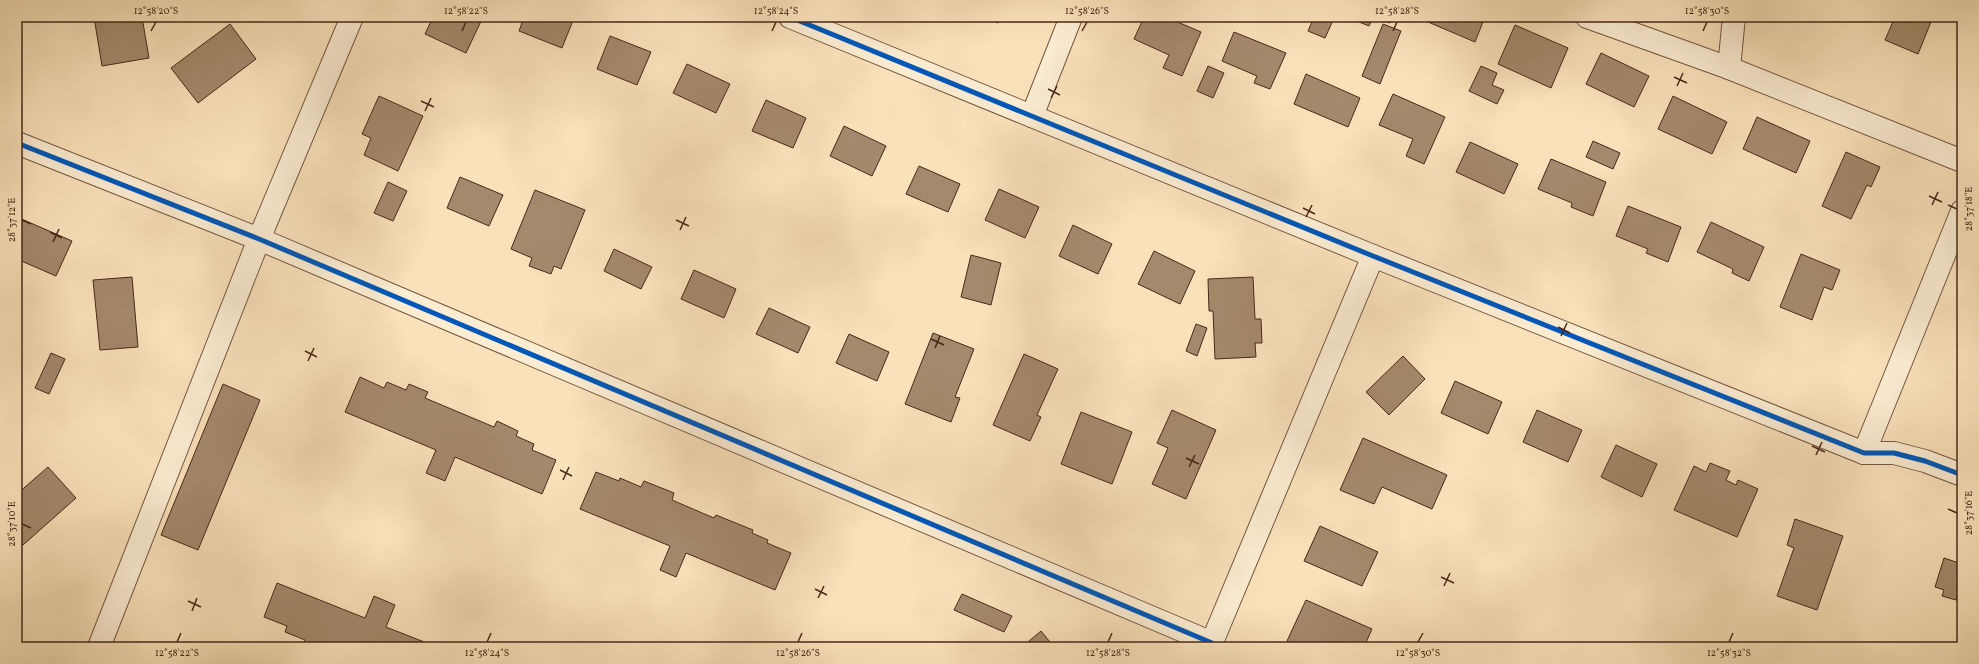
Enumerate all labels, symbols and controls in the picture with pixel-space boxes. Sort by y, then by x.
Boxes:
text: 12°58'20"S [134,4,178,18]
text: 12°58'22"S [444,4,488,18]
text: 12°58'24"S [754,4,798,18]
text: 12°58'26"S [1065,4,1109,18]
text: 12°58'28"S [1375,4,1419,18]
text: 12°58'30"S [1685,4,1729,18]
text: 28°37'18"E [1962,187,1976,231]
text: 28°37'12"E [5,198,19,242]
text: 28°37'16"E [1962,491,1976,535]
text: 28°37'10"E [5,501,19,547]
text: 12°58'22"S [155,646,199,660]
text: 12°58'24"S [465,646,509,660]
text: 12°58'26"S [776,646,820,660]
text: 12°58'28"S [1086,646,1130,660]
text: 12°58'30"S [1396,646,1440,660]
text: 12°58'32"S [1707,646,1751,660]

